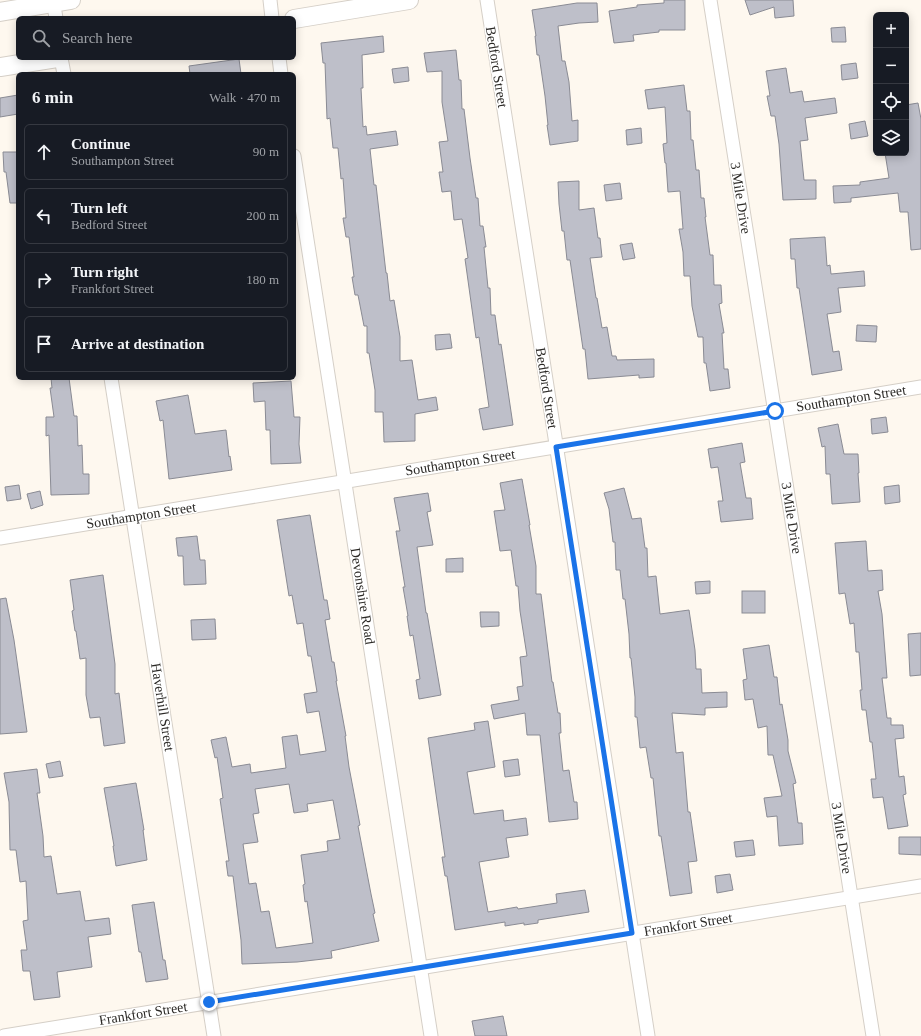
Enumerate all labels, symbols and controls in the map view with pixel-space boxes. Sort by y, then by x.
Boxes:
map controls [873,12,909,156]
button: + [873,12,909,48]
search box [16,16,296,60]
street label: Bedford Street [483,25,510,109]
icon: search [30,27,52,49]
text: Search here [62,30,132,46]
button: − [873,48,909,84]
button: locate [873,84,909,120]
text: 6 min [32,88,73,107]
text: Walk · 470 m [209,90,280,105]
button: layers [873,120,909,156]
text: Continue [71,136,130,152]
icon: ahead [33,141,55,163]
text: 90 m [253,144,279,159]
text: Southampton Street [71,153,174,168]
street label: 3 Mile Drive [727,161,754,235]
text: Turn left [71,200,128,216]
icon: left [33,205,55,227]
text: 200 m [246,208,279,223]
text: Bedford Street [71,217,147,232]
text: Turn right [71,264,138,280]
icon: right [33,269,55,291]
text: 180 m [246,272,279,287]
text: Frankfort Street [71,281,154,296]
icon: arrive [33,333,55,355]
text: Arrive at destination [71,336,204,352]
street label: Bedford Street [533,346,560,430]
street label: Southampton Street [795,382,907,415]
route start [766,402,784,420]
street label: Southampton Street [404,446,516,479]
street label: 3 Mile Drive [778,481,805,555]
street label: Southampton Street [85,499,197,532]
street label: Devonshire Road [347,547,378,645]
street label: Haverhill Street [148,662,177,752]
street label: 3 Mile Drive [828,801,855,875]
street label: Frankfort Street [643,910,733,939]
route end [200,993,218,1011]
street label: Frankfort Street [98,999,188,1028]

